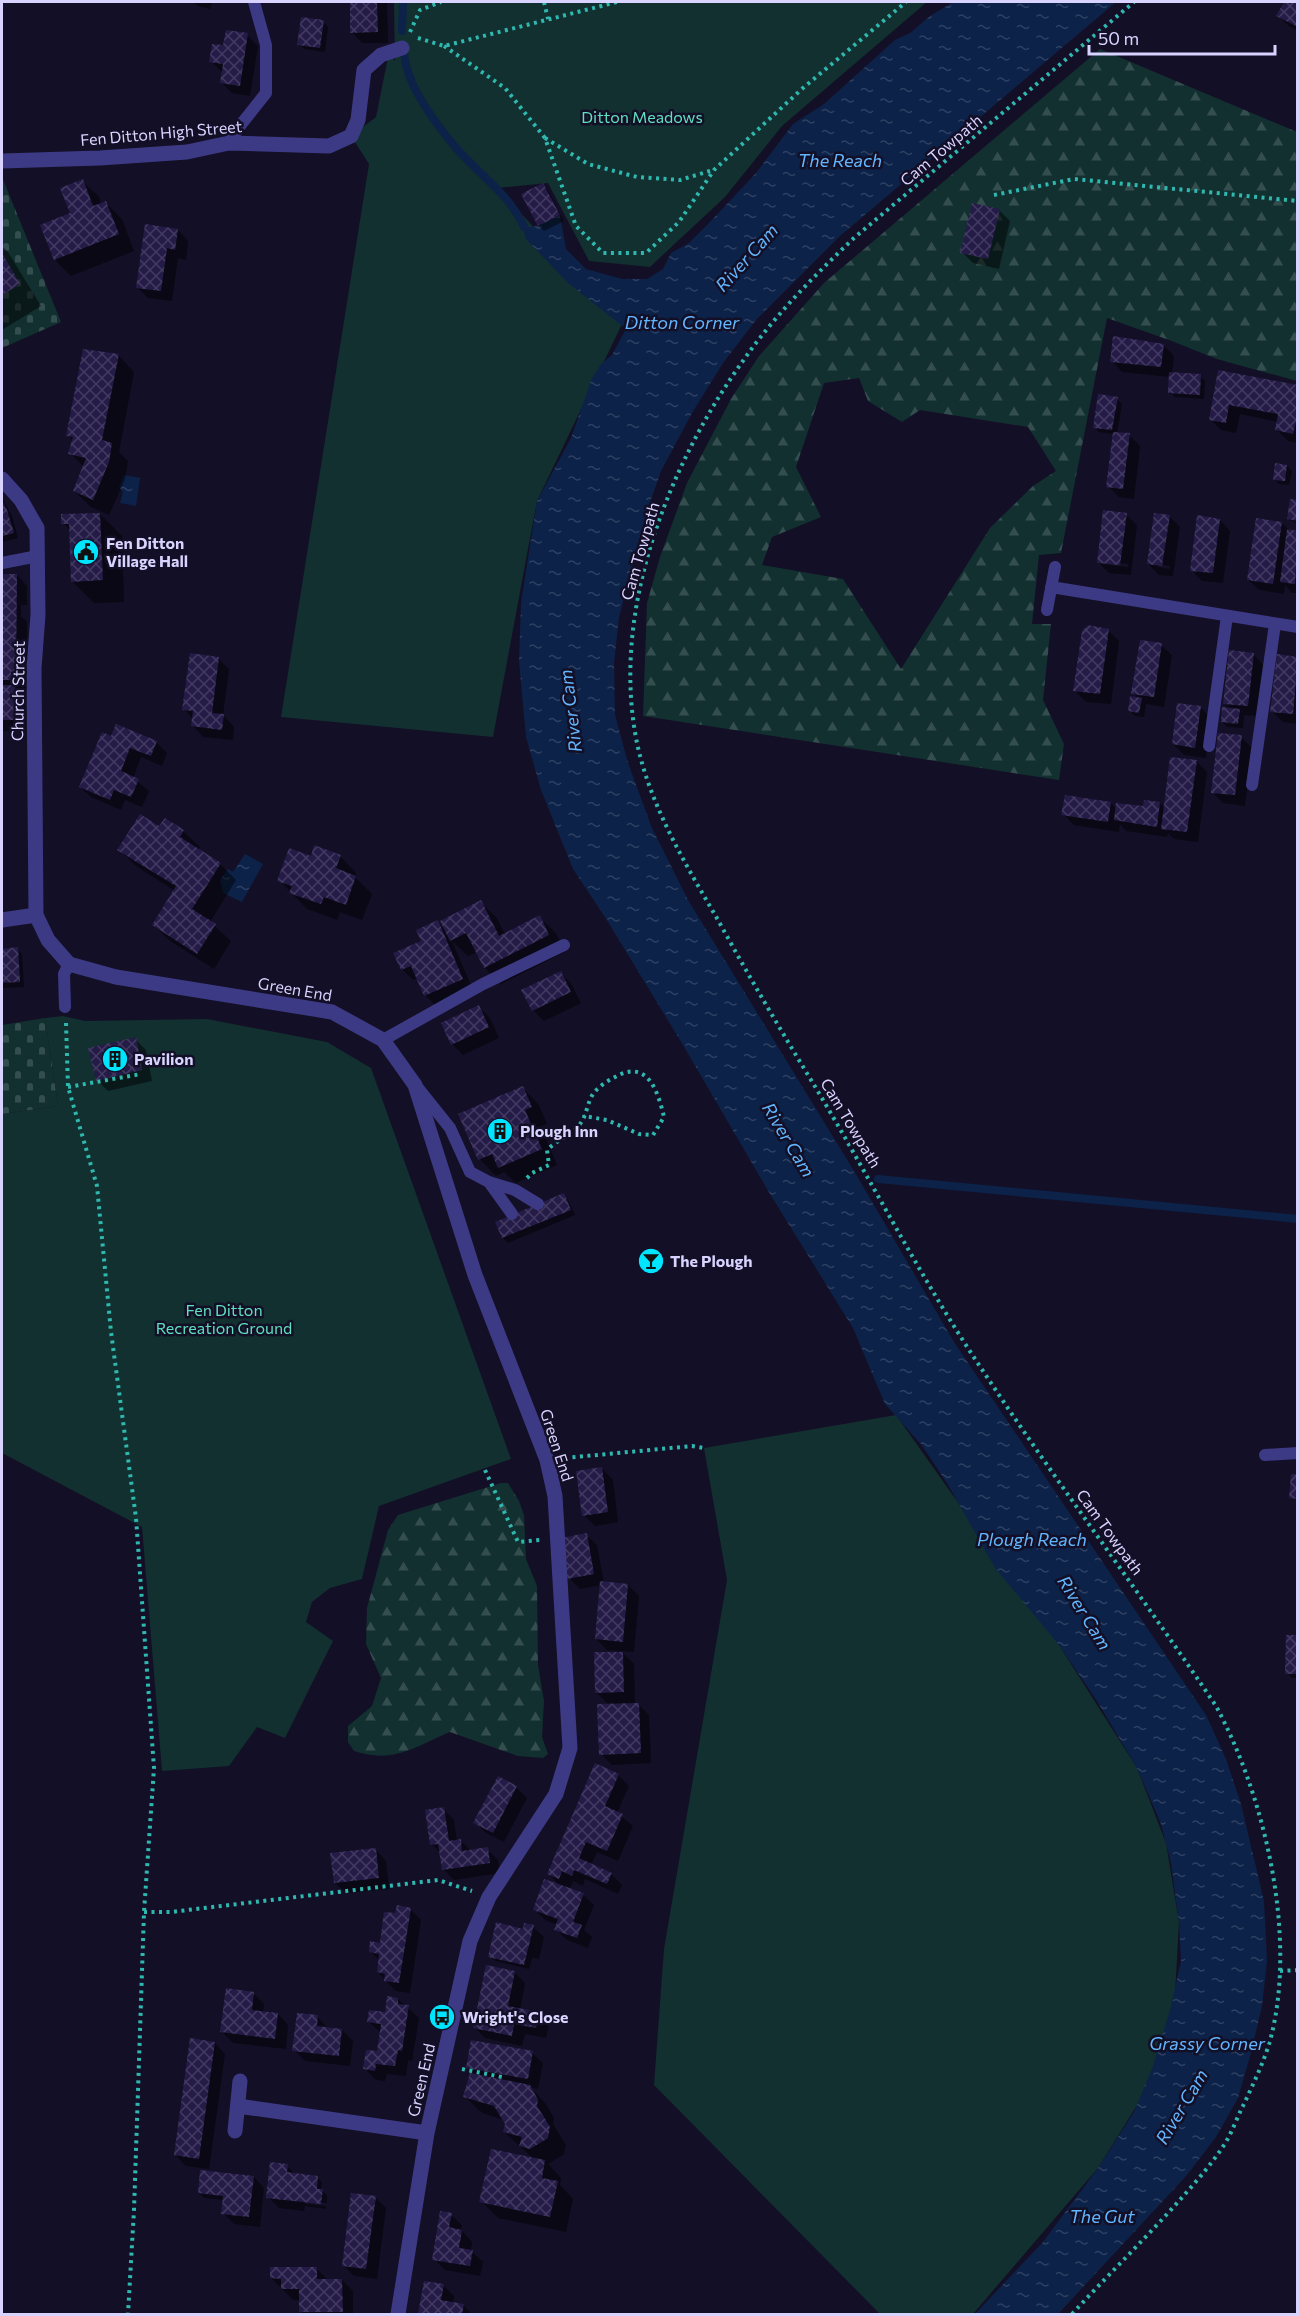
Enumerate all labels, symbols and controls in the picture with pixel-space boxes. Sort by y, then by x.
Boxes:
scale bar [1089,18,1275,56]
text: 50 m [1098,27,1139,49]
park label: Ditton Meadows [581,107,703,126]
street label: Cam Towpath [896,110,985,189]
street label: Fen Ditton High Street [79,116,243,149]
water label: The Reach [798,149,882,171]
water label: River Cam [710,219,782,296]
water label: Ditton Corner [625,311,740,333]
street label: Cam Towpath [616,500,663,602]
place label: Fen Ditton Village Hall [106,533,188,570]
public building icon: Fen Ditton Village Hall [71,537,101,567]
street label: Church Street [7,640,28,741]
water label: River Cam [554,668,586,754]
street label: Green End [257,973,334,1004]
building icon: Pavilion [100,1044,130,1074]
place label: Pavilion [134,1049,193,1068]
street label: Cam Towpath [817,1075,886,1171]
water label: River Cam [758,1098,820,1181]
building icon: Plough Inn [485,1116,515,1146]
place label: Plough Inn [520,1121,598,1140]
bar icon: The Plough [636,1246,666,1276]
place label: The Plough [670,1251,753,1270]
park label: Fen Ditton Recreation Ground [156,1300,292,1337]
street label: Green End [537,1406,578,1483]
street label: Cam Towpath [1073,1485,1148,1578]
water label: Plough Reach [977,1528,1087,1550]
water label: River Cam [1053,1571,1116,1654]
bus stop icon: Wright's Close [427,2002,457,2032]
place label: Wright's Close [462,2007,569,2026]
water label: Grassy Corner [1149,2032,1266,2054]
street label: Green End [403,2041,438,2118]
water label: River Cam [1150,2065,1212,2148]
water label: The Gut [1069,2205,1135,2227]

